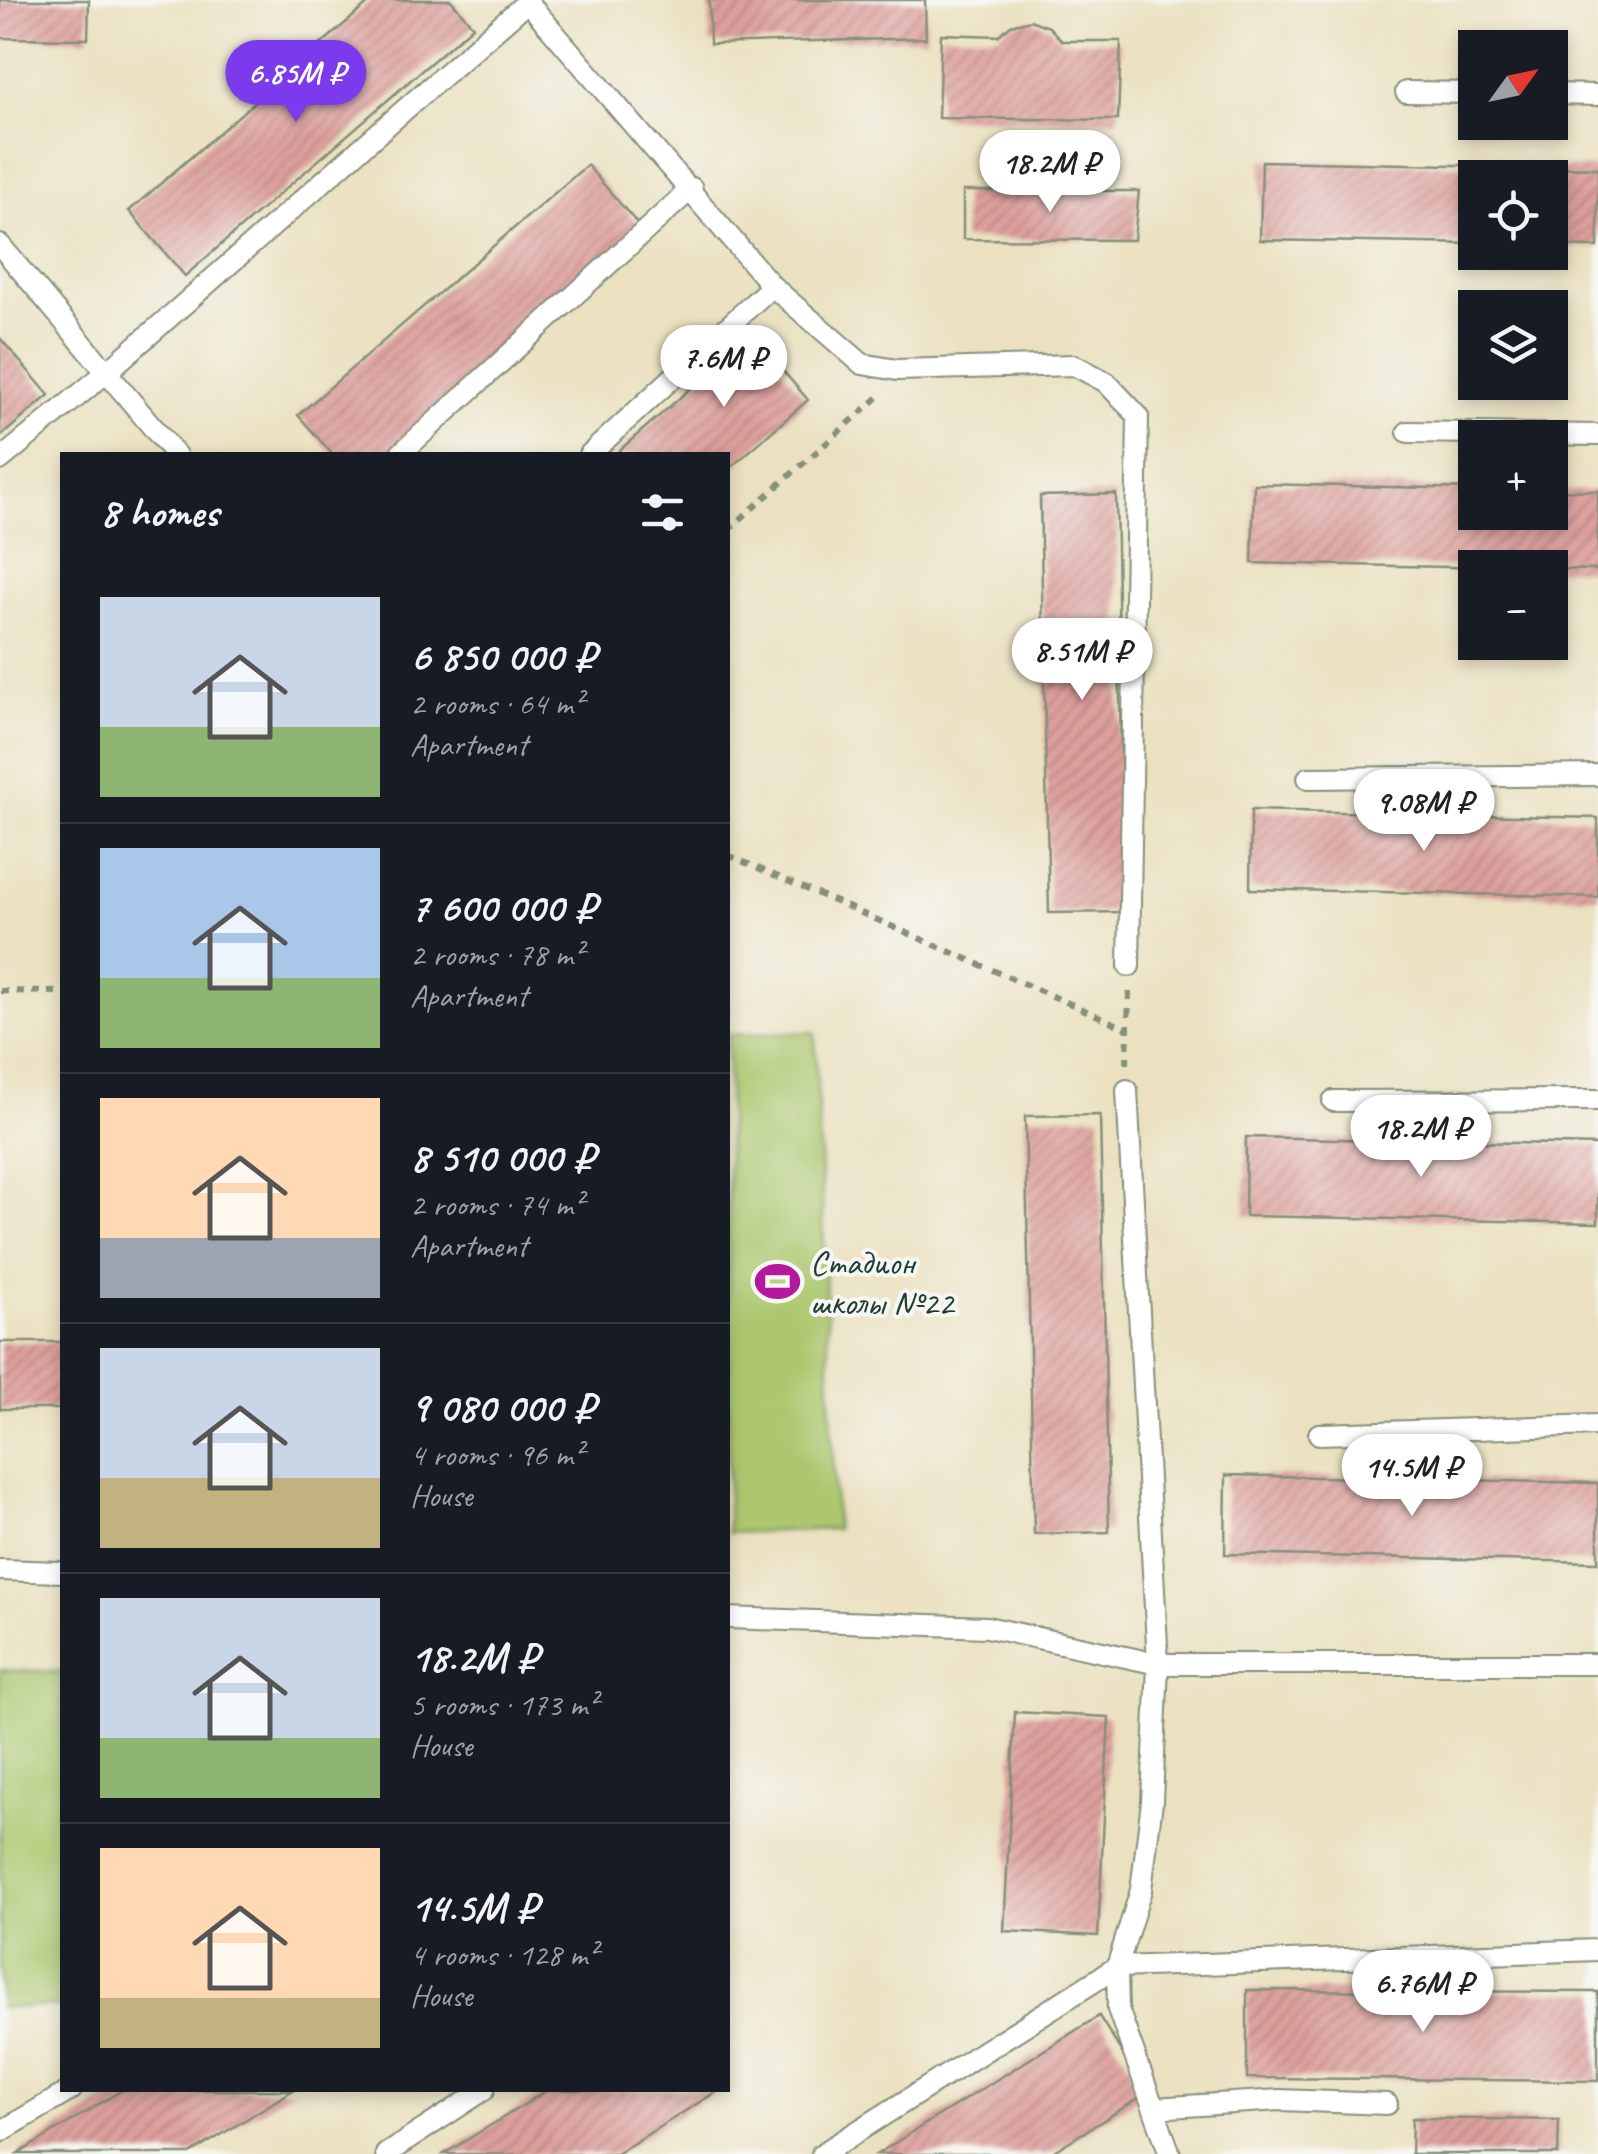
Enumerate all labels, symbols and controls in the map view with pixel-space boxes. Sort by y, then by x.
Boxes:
north arrow [1458,30,1568,140]
map controls [1458,30,1568,660]
pin: 6.85M ₽ [204,40,388,125]
text: 6.85M ₽ [247,52,345,93]
pin: 18.2M ₽ [958,130,1142,215]
text: 18.2M ₽ [1001,142,1099,183]
button: locate [1458,160,1568,270]
button: layers [1458,290,1568,400]
pin: 7.6M ₽ [643,325,805,410]
text: 7.6M ₽ [682,337,766,378]
button: + [1458,420,1568,530]
icon: filters [635,485,690,540]
text: 8 homes [100,486,219,539]
button: − [1458,550,1568,660]
pin: 8.51M ₽ [990,618,1174,703]
text: 6 850 000 ₽ [410,630,595,683]
text: 8.51M ₽ [1034,630,1130,671]
icon: home [180,637,300,757]
text: 2 rooms · 64 m² [410,683,583,724]
text: Apartment [410,724,528,765]
pin: 9.08M ₽ [1332,769,1516,854]
text: 9.08M ₽ [1376,781,1472,822]
text: 7 600 000 ₽ [410,881,595,934]
icon: home [180,888,300,1008]
text: 2 rooms · 78 m² [410,934,583,975]
text: Apartment [410,975,528,1016]
pin: 18.2M ₽ [1329,1095,1513,1180]
text: 18.2M ₽ [1372,1107,1470,1148]
text: 8 510 000 ₽ [410,1131,594,1184]
icon: home [180,1138,300,1258]
text: 2 rooms · 74 m² [410,1184,583,1225]
text: Apartment [410,1225,528,1266]
place label: Стадион школы №22 [810,1240,957,1325]
sports icon: Стадион школы №22 [753,1258,801,1306]
text: 9 080 000 ₽ [410,1381,594,1434]
icon: home [180,1388,300,1508]
text: 4 rooms · 96 m² [410,1434,583,1475]
pin: 14.5M ₽ [1320,1434,1504,1519]
text: 14.5M ₽ [1364,1446,1460,1487]
text: House [410,1475,472,1516]
text: 18.2M ₽ [410,1631,538,1684]
icon: home [180,1638,300,1758]
text: 5 rooms · 173 m² [410,1684,597,1725]
text: House [410,1725,472,1766]
text: 14.5M ₽ [410,1881,537,1934]
icon: home [180,1888,300,2008]
text: 4 rooms · 128 m² [410,1934,597,1975]
pin: 6.76M ₽ [1331,1950,1515,2035]
text: 6.76M ₽ [1374,1962,1472,2003]
text: House [410,1975,472,2016]

